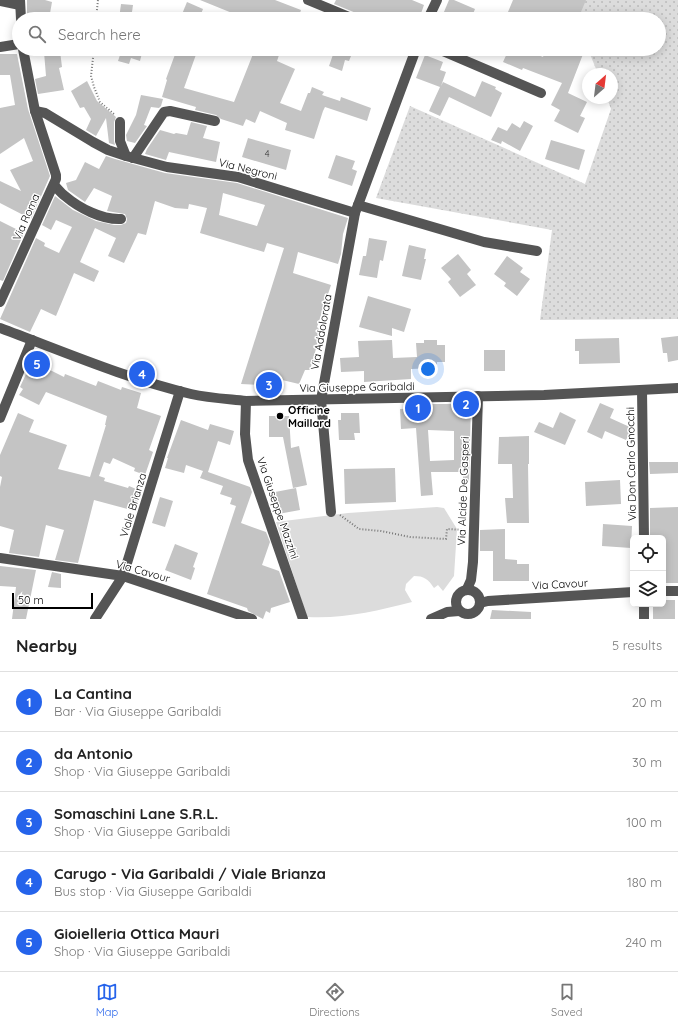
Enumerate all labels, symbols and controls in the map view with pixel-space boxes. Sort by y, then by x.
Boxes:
search box [12,12,666,56]
icon: search [26,23,48,45]
text: Search here [58,25,141,44]
north arrow [582,68,618,104]
house number: 4 [265,148,270,159]
street label: Via Negroni [217,155,279,183]
street label: Via Roma [9,191,43,243]
street label: Via Addolorata [307,293,335,371]
pin: 5 [24,349,50,379]
pin: 4 [129,359,155,389]
your location [418,359,438,379]
pin: 3 [256,370,282,400]
street label: Via Giuseppe Garibaldi [299,379,415,395]
pin: 2 [453,389,479,419]
pin: 1 [405,393,431,423]
place label: Officine Maillard [288,403,331,430]
street label: Via Don Carlo Gnocchi [623,407,639,521]
marker: Officine Maillard [275,411,285,421]
street label: Via Alcide De Gasperi [454,436,472,546]
street label: Via Giuseppe Mazzini [254,455,302,561]
street label: Viale Brianza [117,471,149,539]
map controls [630,535,666,607]
button: locate [630,535,666,571]
street label: Via Cavour [114,557,173,586]
button: layers [630,571,666,607]
street label: Via Cavour [532,576,589,592]
scale bar [12,591,93,610]
text: 50 m [18,593,44,607]
text: Nearby [16,635,77,656]
text: 5 results [612,637,662,653]
text: La Cantina [54,684,132,703]
text: 1 [26,694,32,710]
text: 20 m [632,694,662,710]
text: Bar · Via Giuseppe Garibaldi [54,703,221,719]
text: da Antonio [54,744,133,763]
text: 2 [25,754,33,770]
text: 30 m [632,754,662,770]
text: Shop · Via Giuseppe Garibaldi [54,763,230,779]
text: Somaschini Lane S.R.L. [54,804,218,823]
text: 3 [26,814,32,830]
text: 100 m [626,814,662,830]
text: Shop · Via Giuseppe Garibaldi [54,823,230,839]
text: Carugo - Via Garibaldi / Viale Brianza [54,864,326,883]
text: 4 [25,874,33,890]
text: 180 m [627,874,662,890]
text: Bus stop · Via Giuseppe Garibaldi [54,883,252,899]
text: Gioielleria Ottica Mauri [54,924,219,943]
text: 5 [25,934,33,950]
text: 240 m [625,934,662,950]
text: Shop · Via Giuseppe Garibaldi [54,943,230,959]
tab: Map [96,981,118,1019]
tab: Directions [309,981,360,1019]
tab: Saved [551,981,582,1019]

